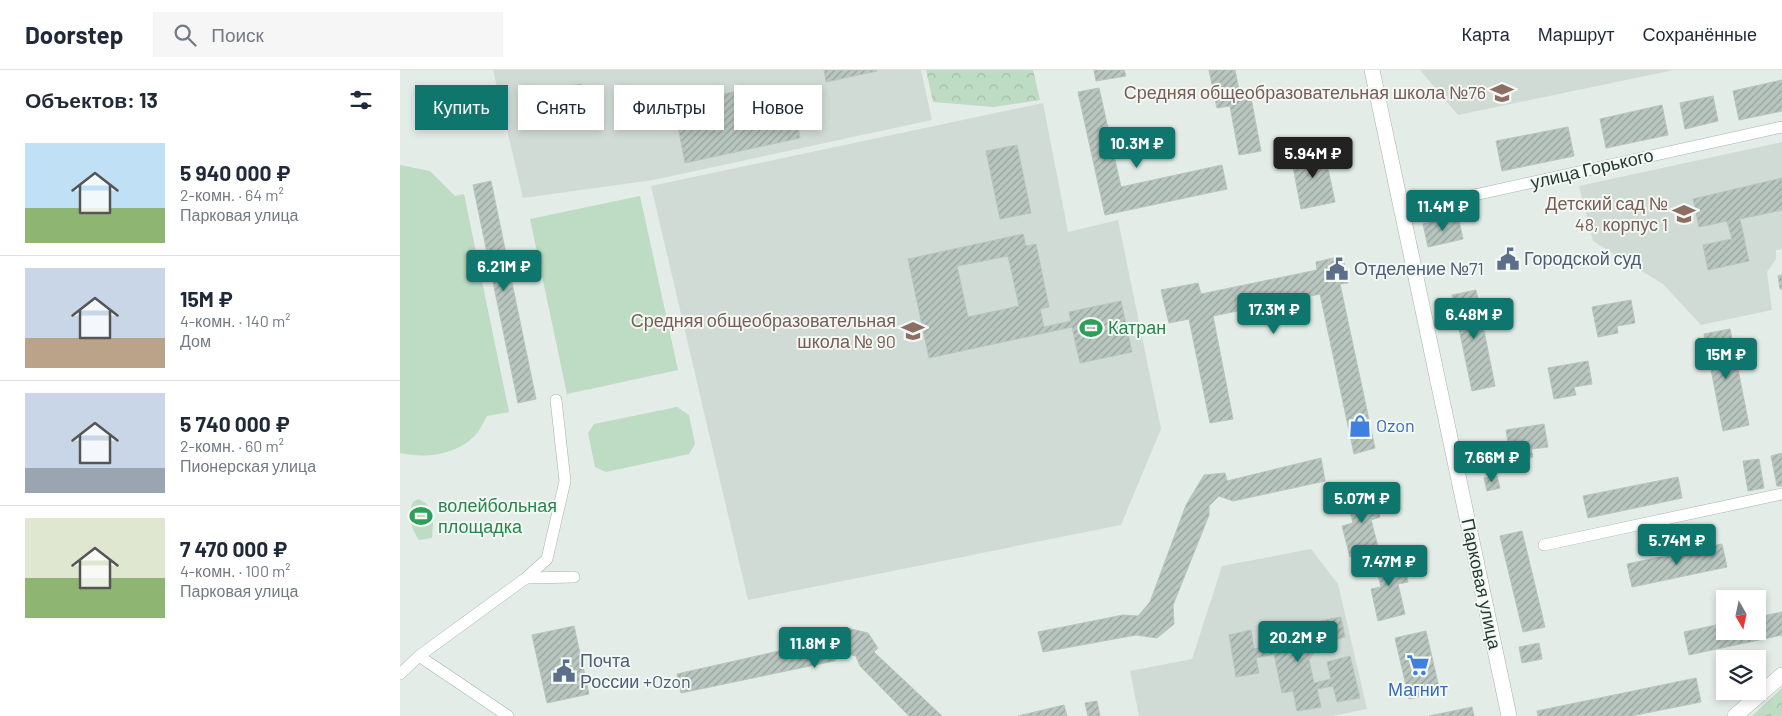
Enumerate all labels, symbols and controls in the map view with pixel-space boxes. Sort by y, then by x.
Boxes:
search box [153,12,503,57]
text: Doorstep [25,20,123,49]
icon: search [171,21,199,49]
text: Поиск [211,23,264,46]
text: Карта [1462,23,1510,45]
text: Маршрут [1538,23,1614,45]
text: Сохранённые [1642,23,1757,45]
school or university icon: Средняя общеобразовательная школа №76 [1489,80,1515,106]
place label: Средняя общеобразовательная школа №76 [1124,81,1486,103]
chip: Купить [415,85,508,130]
chip: Снять [518,85,604,130]
chip: Фильтры [614,85,724,130]
chip: Новое [734,85,822,130]
icon: filters [347,86,375,114]
text: Объектов: 13 [25,87,158,112]
pin: 10.3M ₽ [1091,126,1183,169]
text: 10.3M ₽ [1110,133,1164,152]
pin: 5.94M ₽ [1267,136,1359,179]
text: 5.94M ₽ [1285,143,1341,162]
street label: улица Горького [1528,143,1655,193]
text: 5 940 000 ₽ [180,160,290,185]
icon: home [65,163,125,223]
text: 2-комн. · 64 m² [180,185,284,204]
pin: 11.4M ₽ [1397,190,1489,232]
place label: Детский сад № 48, корпус 1 [1545,192,1668,235]
text: 11.4M ₽ [1417,196,1469,215]
school or university icon: Детский сад № 48, корпус 1 [1671,201,1697,227]
text: Парковая улица [180,205,298,224]
public building icon: Городской суд [1495,246,1521,272]
place label: Городской суд [1524,247,1642,269]
pin: 6.21M ₽ [458,250,550,292]
text: 6.21M ₽ [477,256,531,275]
public building icon: Отделение №71 [1324,256,1350,282]
place label: Отделение №71 [1354,257,1484,279]
text: 15M ₽ [180,286,233,311]
icon: home [65,288,125,348]
pin: 17.3M ₽ [1228,292,1320,335]
pin: 6.48M ₽ [1428,298,1520,340]
text: 17.3M ₽ [1248,299,1300,318]
text: 6.48M ₽ [1445,304,1503,323]
place label: Средняя общеобразовательная школа № 90 [631,309,896,352]
text: 4-комн. · 140 m² [180,311,290,330]
sports icon: Катран [1078,315,1104,341]
place label: Катран [1108,316,1166,338]
school or university icon: Средняя общеобразовательная школа № 90 [900,318,926,344]
text: Дом [180,331,211,350]
pin: 15M ₽ [1691,338,1761,380]
text: 15M ₽ [1706,344,1746,363]
text: 5 740 000 ₽ [180,411,290,436]
icon: home [65,413,125,473]
shop icon: Ozon [1347,413,1373,439]
place label: Ozon [1376,414,1415,436]
text: 2-комн. · 60 m² [180,436,284,455]
pin: 7.66M ₽ [1446,440,1538,483]
text: 7.66M ₽ [1465,447,1519,466]
text: Пионерская улица [180,456,316,475]
pin: 5.07M ₽ [1316,482,1408,524]
text: 5.07M ₽ [1334,488,1390,507]
place label: волейбольная площадка [438,494,557,537]
sports icon: волейбольная площадка [408,503,434,529]
street label: Парковая улица [1457,516,1507,652]
pin: 5.74M ₽ [1631,524,1723,566]
text: 5.74M ₽ [1649,530,1705,549]
text: 7 470 000 ₽ [180,536,287,561]
icon: home [65,538,125,598]
pin: 7.47M ₽ [1343,544,1435,587]
text: 7.47M ₽ [1362,551,1416,570]
text: 4-комн. · 100 m² [180,561,291,580]
text: Парковая улица [180,581,298,600]
north arrow [1716,590,1766,640]
map controls [1716,590,1766,700]
pin: 20.2M ₽ [1252,620,1344,663]
pin: 11.8M ₽ [769,626,861,669]
text: 20.2M ₽ [1269,627,1327,646]
text: 11.8M ₽ [790,633,840,652]
place label: Почта России +Ozon [580,649,691,692]
button: layers [1716,650,1766,700]
supermarket icon: Магнит [1405,652,1431,678]
public building icon: Почта России +Ozon [551,658,577,684]
place label: Магнит [1388,678,1448,700]

